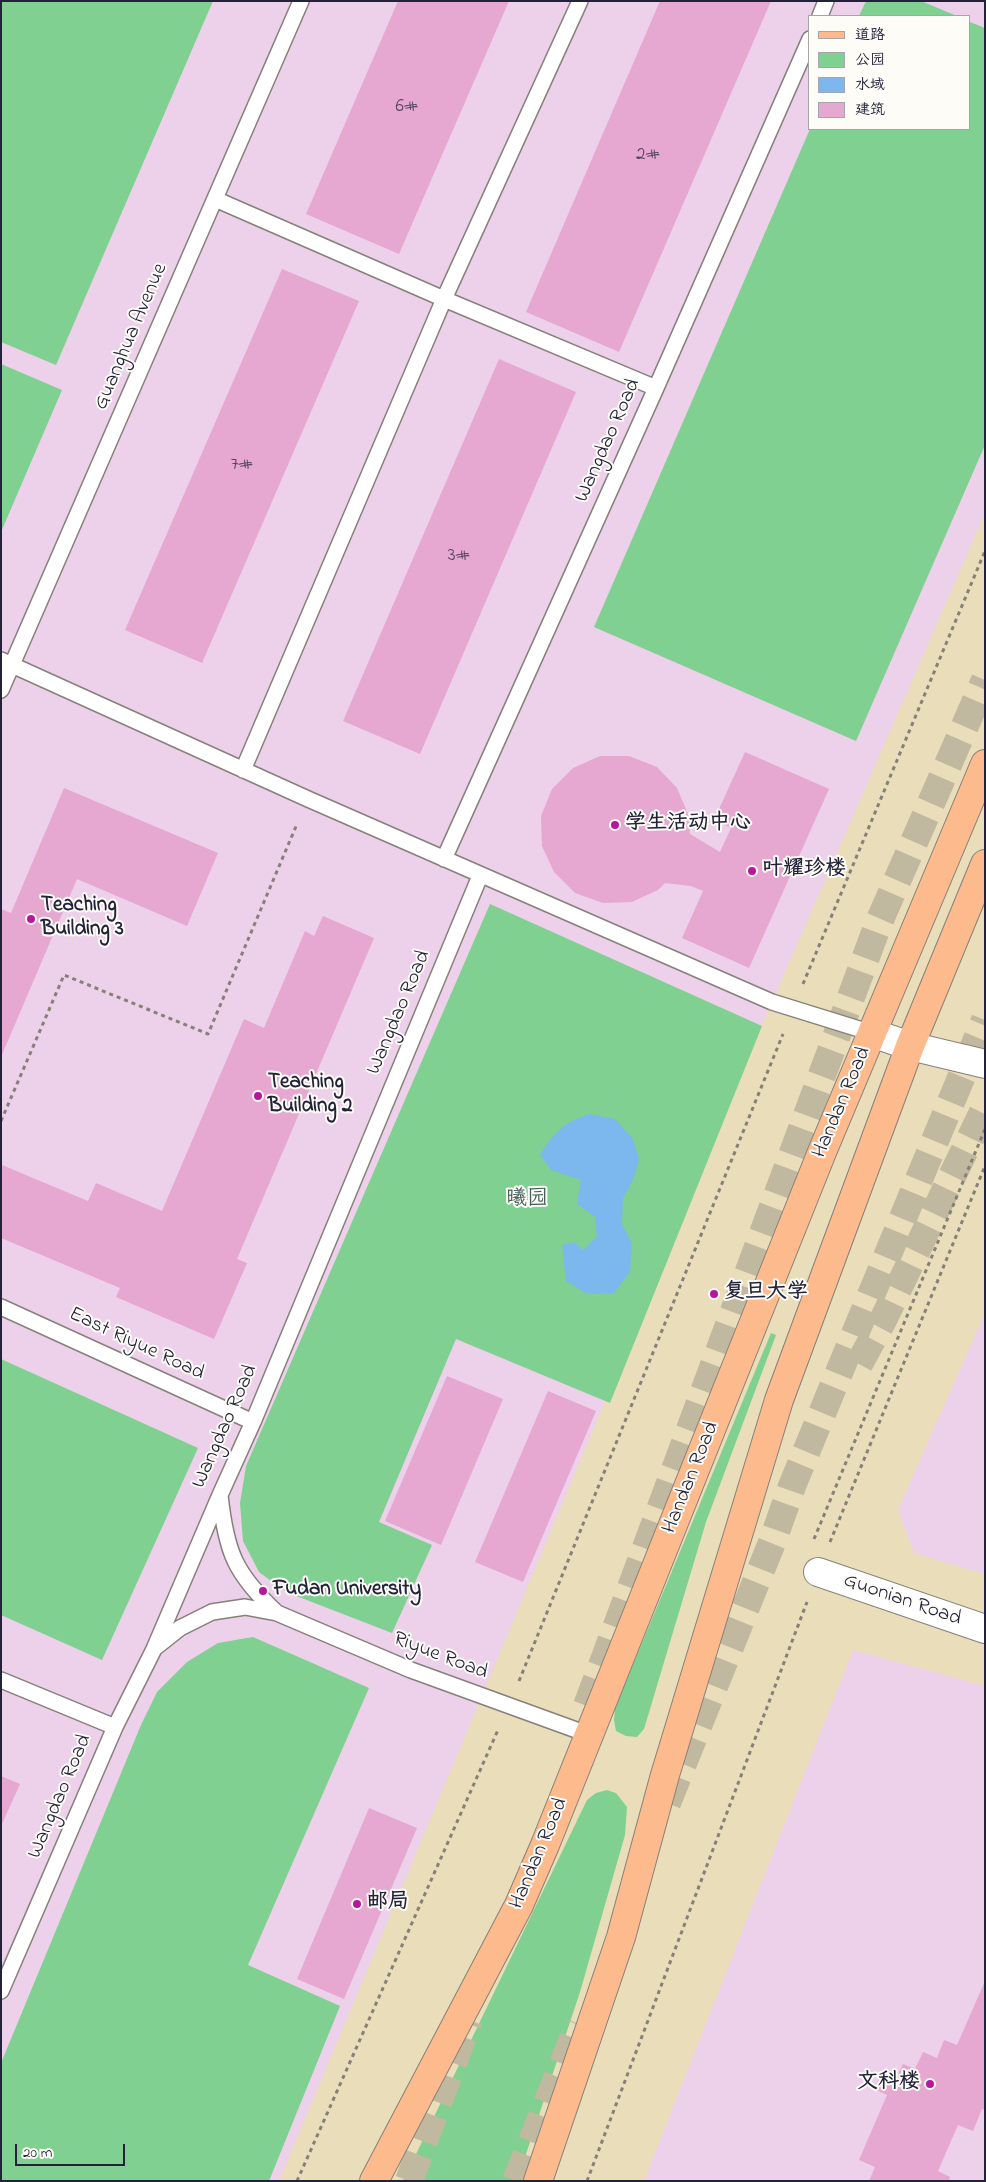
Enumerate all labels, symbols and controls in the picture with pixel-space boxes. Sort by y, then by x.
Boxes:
legend [808,15,971,130]
text: 道路 [855,24,885,46]
text: 公园 [855,49,885,71]
text: 水域 [855,74,885,96]
house number: 6# [396,97,418,119]
text: 建筑 [855,99,885,121]
house number: 2# [636,145,660,167]
street label: Guanghua Avenue [90,260,174,414]
street label: Wangdao Road [571,375,647,507]
house number: 7# [231,455,253,477]
house number: 3# [448,546,470,568]
place label: 学生活动中心 [625,812,751,838]
marker: 学生活动中心 [609,819,621,831]
place label: 叶耀珍楼 [762,858,846,884]
marker: 叶耀珍楼 [746,865,758,877]
place label: Teaching Building 3 [41,894,124,944]
marker: Teaching Building 3 [25,913,37,925]
street label: Wangdao Road [363,947,437,1079]
street label: Handan Road [808,1044,878,1162]
place label: Teaching Building 2 [268,1071,352,1121]
marker: Teaching Building 2 [252,1090,264,1102]
park label: 曦园 [506,1188,548,1214]
place label: 复旦大学 [724,1281,808,1307]
marker: 复旦大学 [708,1288,720,1300]
street label: East Riyue Road [64,1303,208,1387]
street label: Wangdao Road [188,1361,264,1493]
street label: Handan Road [658,1418,726,1538]
street label: Guonian Road [840,1569,964,1633]
place label: Fudan University [273,1578,421,1604]
marker: Fudan University [257,1585,269,1597]
street label: Riyue Road [389,1627,491,1687]
street label: Wangdao Road [24,1731,98,1863]
street label: Handan Road [505,1795,575,1913]
place label: 邮局 [367,1891,409,1917]
marker: 邮局 [351,1898,363,1910]
place label: 文科楼 [857,2071,920,2097]
marker: 文科楼 [924,2078,936,2090]
scale bar [18,2134,128,2166]
text: 20 m [23,2142,52,2164]

